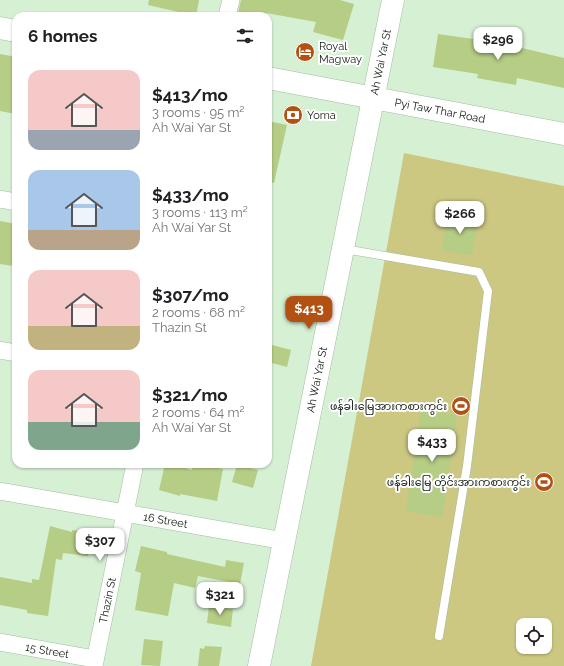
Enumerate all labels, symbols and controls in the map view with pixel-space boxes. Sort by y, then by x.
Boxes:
icon: filters [234,25,256,47]
text: 6 homes [28,26,97,46]
pin: $296 [474,27,522,61]
street label: Ah Wai Yar St [368,28,394,96]
text: $296 [482,32,514,47]
place label: Royal Magway [319,40,362,66]
hotel icon: Royal Magway [294,41,316,63]
text: $413/mo [152,85,228,105]
icon: home [60,86,108,134]
street label: Pyi Taw Thar Road [393,96,487,126]
bank icon: Yoma [282,104,304,126]
text: 3 rooms · 95 m² [152,105,244,120]
place label: Yoma [307,109,336,122]
text: Ah Wai Yar St [152,120,231,135]
text: $433/mo [152,185,229,205]
icon: home [60,186,108,234]
pin: $266 [436,201,484,235]
text: 3 rooms · 113 m² [152,205,248,220]
text: $266 [444,206,476,221]
text: Ah Wai Yar St [152,220,231,235]
text: $307/mo [152,285,229,305]
icon: home [60,286,108,334]
pin: $413 [285,296,333,330]
text: $413 [294,301,324,316]
text: 2 rooms · 68 m² [152,305,245,320]
text: Thazin St [152,320,207,335]
street label: Ah Wai Yar St [304,345,330,414]
text: $321/mo [152,385,228,405]
icon: home [60,386,108,434]
sports icon: ဖန်ခါးမြေအားကစားကွင်း [450,395,472,417]
place label: ဖန်ခါးမြေအားကစားကွင်း [330,399,447,415]
text: 2 rooms · 64 m² [152,405,244,420]
text: Ah Wai Yar St [152,420,231,435]
pin: $433 [408,429,456,463]
text: $433 [417,434,447,449]
sports icon: ဖန်ခါးမြေ တိုင်းအားကစားကွင်း [533,471,555,493]
place label: ဖန်ခါးမြေ တိုင်းအားကစားကွင်း [387,475,530,491]
street label: 16 Street [142,510,189,531]
pin: $307 [76,528,124,562]
text: $307 [85,533,115,548]
street label: Thazin St [97,576,119,625]
pin: $321 [196,582,244,616]
text: $321 [205,587,235,602]
map controls [516,618,552,654]
button: locate [516,618,552,654]
street label: 15 Street [24,641,70,661]

